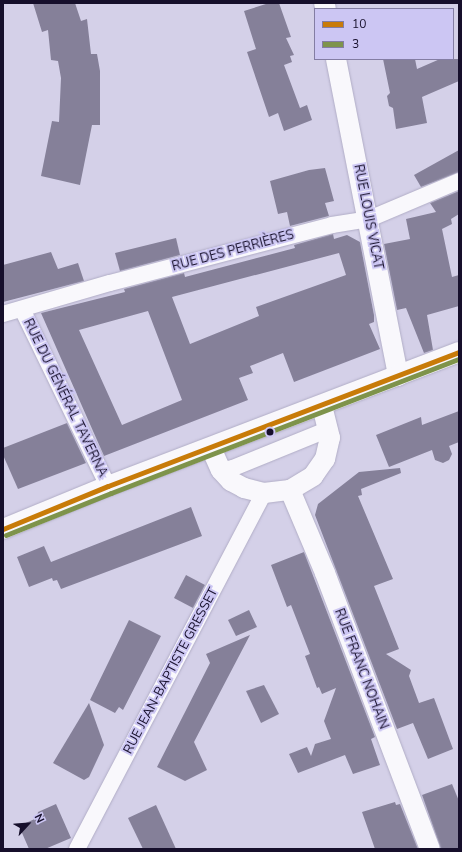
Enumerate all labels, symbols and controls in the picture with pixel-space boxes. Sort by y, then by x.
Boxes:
legend [314,8,454,60]
text: 10 [352,16,366,32]
text: 3 [352,36,359,52]
street label: RUE LOUIS VICAT [350,163,386,271]
street label: RUE DES PERRIÈRES [170,227,296,275]
street label: RUE DU GÉNÉRAL TAVERNA [20,316,110,480]
unlabelled marker [265,427,275,437]
street label: RUE JEAN-BAPTISTE GRESSET [120,585,222,757]
street label: RUE FRANC NOHAIN [331,607,391,731]
north arrow [8,804,48,844]
text: N [31,812,48,826]

